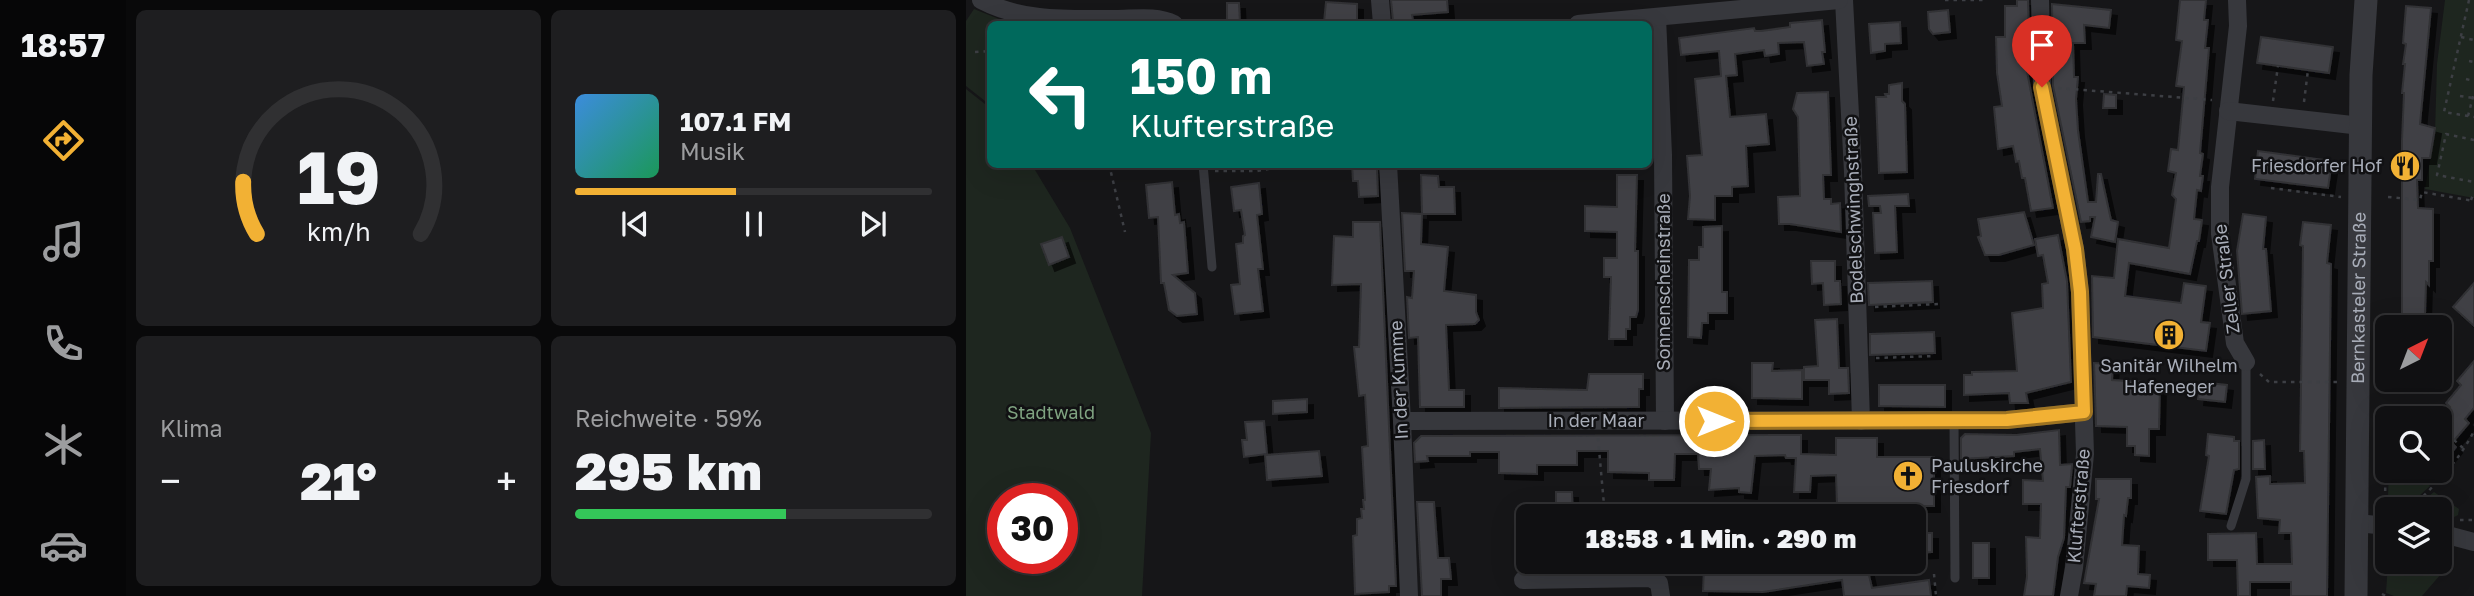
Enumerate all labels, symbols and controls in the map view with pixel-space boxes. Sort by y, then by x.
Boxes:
pin [2012,15,2072,87]
text: 18:57 [21,26,105,64]
icon: arrive [2023,26,2061,64]
text: 150 m [1130,46,1272,105]
icon: left [1015,49,1106,140]
text: 107.1 FM [680,106,791,137]
text: Klufterstraße [1130,106,1334,144]
icon: directions [39,116,88,165]
street label: Bodelschwinghstraße [1839,116,1867,304]
text: 19 [297,134,380,221]
text: Musik [680,137,745,165]
restaurant icon: Friesdorfer Hof [2388,149,2422,183]
place label: Friesdorfer Hof [2251,154,2382,176]
street label: Sonnenscheinstraße [1652,193,1674,371]
icon: previous [616,205,654,243]
icon: pause [735,205,773,243]
icon: next [854,205,892,243]
street label: Bernkasteler Straße [2346,212,2370,384]
text: km/h [307,216,370,247]
icon: music [39,217,88,266]
street label: Zeller Straße [2208,223,2244,335]
north arrow [2375,315,2452,392]
map controls [2375,315,2452,574]
building icon: Sanitär Wilhelm Hafeneger [2152,318,2186,352]
icon: phone [39,319,88,368]
street label: In der Kumme [1384,320,1412,440]
place label: Sanitär Wilhelm Hafeneger [2100,354,2238,397]
position arrow [1677,384,1751,458]
park label: Stadtwald [1007,401,1095,423]
text: Reichweite · 59% [575,404,762,432]
button: search [2375,406,2452,483]
street label: In der Maar [1547,409,1645,431]
text: Klima [160,414,223,442]
icon: climate [39,420,88,469]
text: 295 km [575,439,762,501]
street label: Klufterstraße [2062,448,2094,564]
text: 21° [300,449,377,511]
place label: Pauluskirche Friesdorf [1931,454,2043,497]
text: − [160,458,181,503]
text: + [496,458,517,503]
church icon: Pauluskirche Friesdorf [1891,459,1925,493]
speed limit sign: 30 [987,483,1078,574]
button: layers [2375,497,2452,574]
icon: car [39,521,88,570]
text: 18:58 · 1 Min. · 290 m [1586,523,1856,554]

